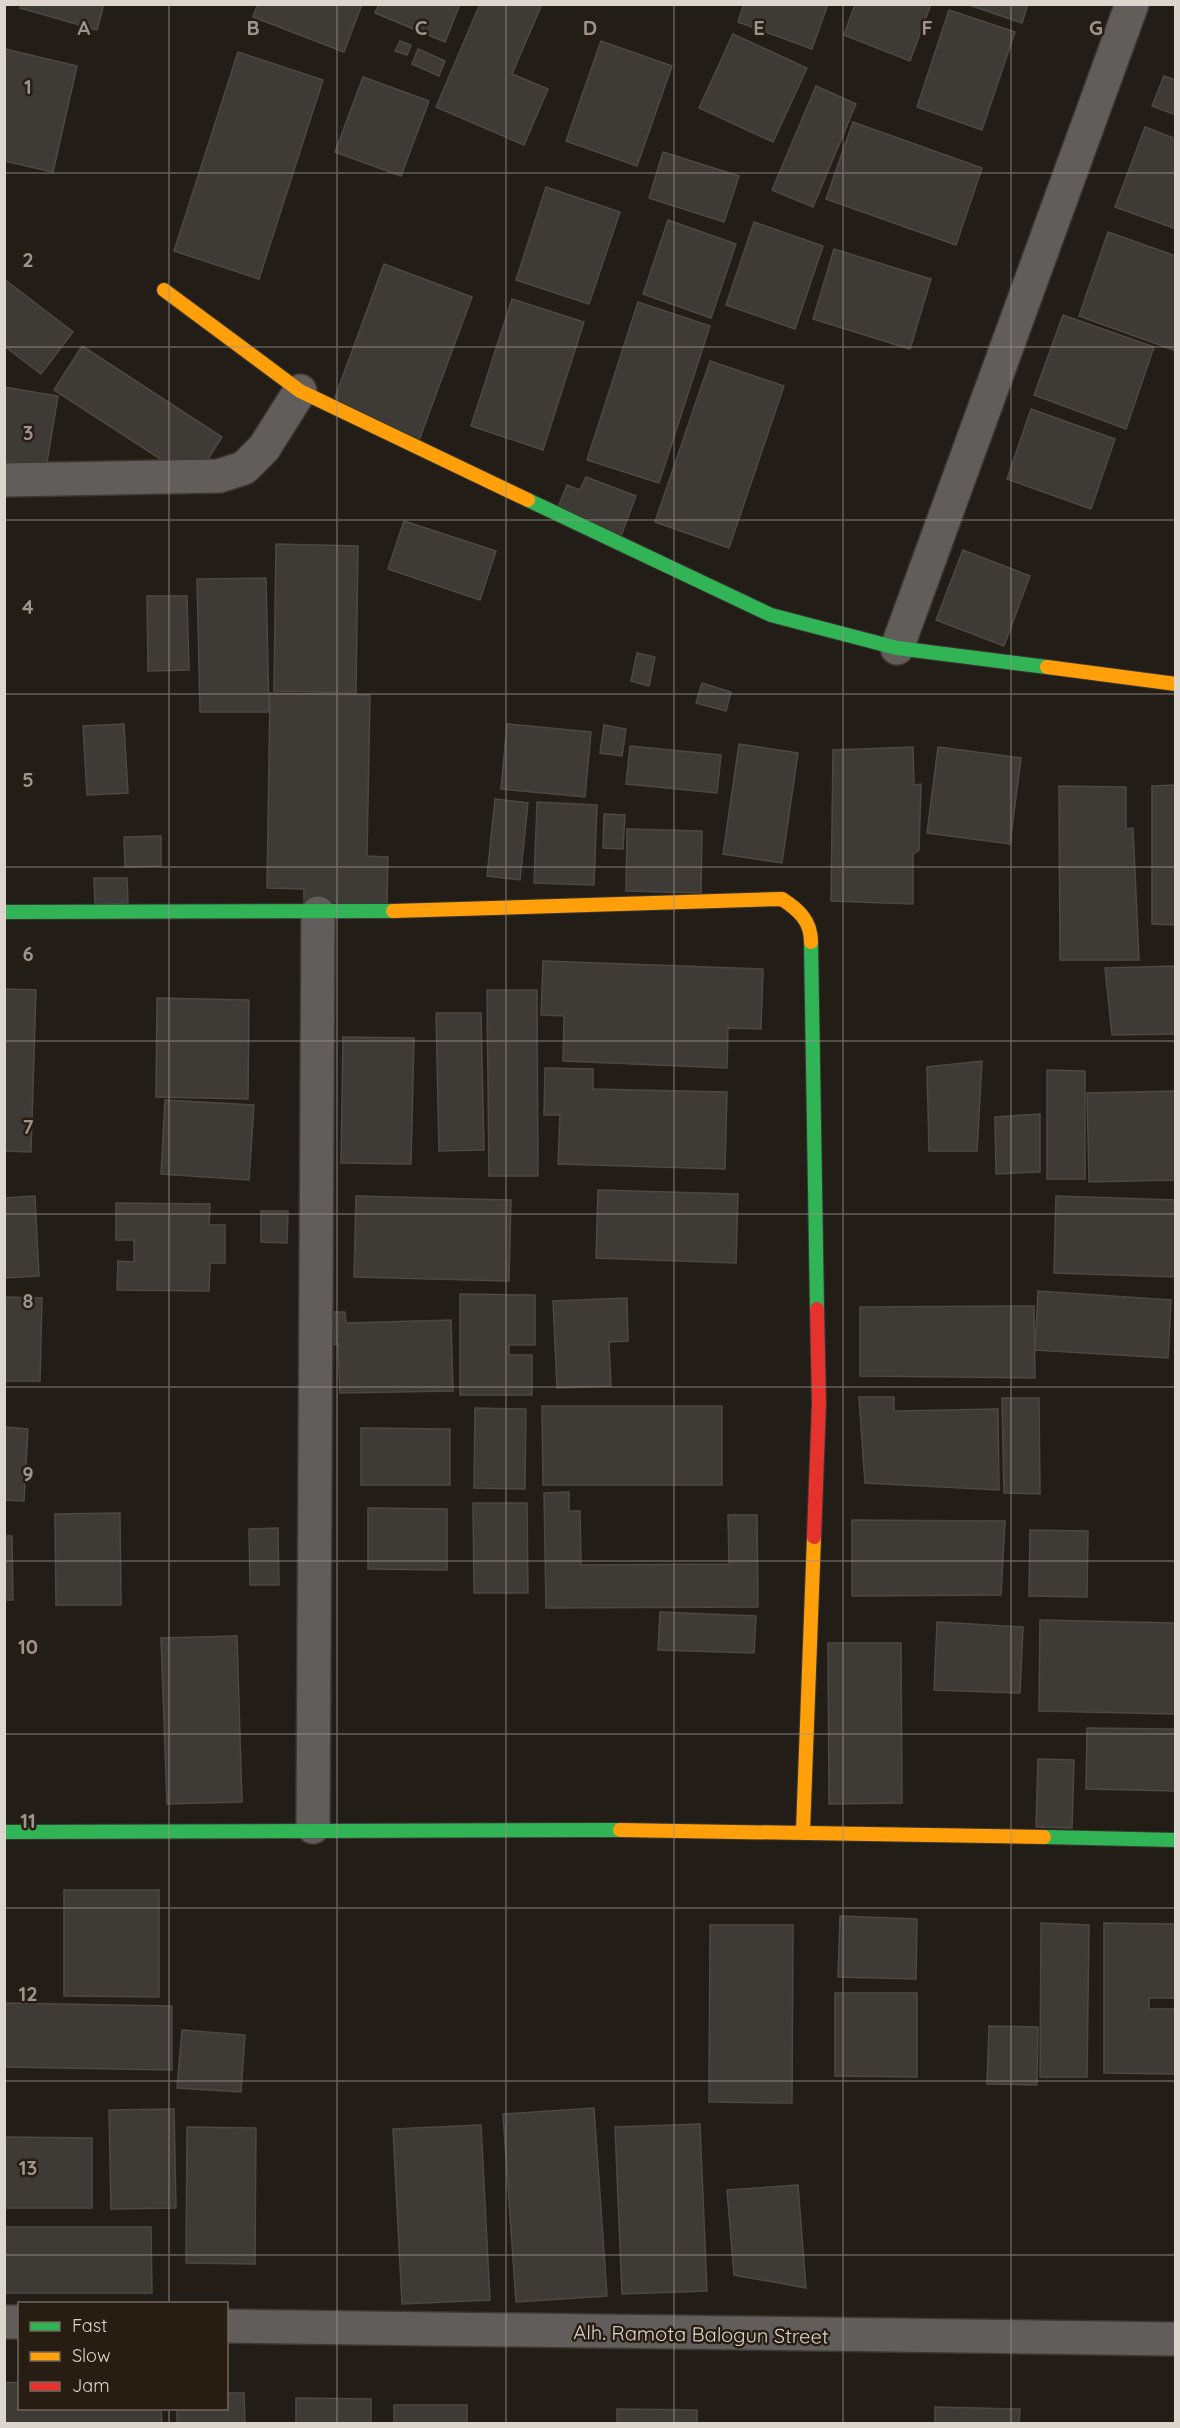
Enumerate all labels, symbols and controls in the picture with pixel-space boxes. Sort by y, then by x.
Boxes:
text: A [78,15,91,40]
text: B [246,15,260,40]
text: C [415,15,428,40]
text: D [583,15,597,40]
text: E [753,15,765,40]
text: F [921,15,933,40]
text: G [1089,15,1103,40]
text: 1 [24,74,32,99]
text: 2 [22,247,34,272]
text: 3 [23,420,33,445]
text: 4 [22,594,34,619]
text: 5 [22,767,34,792]
text: 6 [22,941,34,966]
text: 7 [23,1114,34,1139]
text: 8 [23,1288,34,1313]
text: 9 [22,1461,34,1486]
text: 10 [18,1634,38,1659]
text: 11 [20,1808,36,1833]
text: 12 [18,1981,38,2006]
text: 13 [19,2155,37,2180]
legend [18,2302,228,2410]
text: Fast [72,2314,107,2337]
street label: Alh. Ramota Balogun Street [573,2319,829,2349]
text: Slow [72,2344,110,2367]
text: Jam [72,2374,110,2397]

